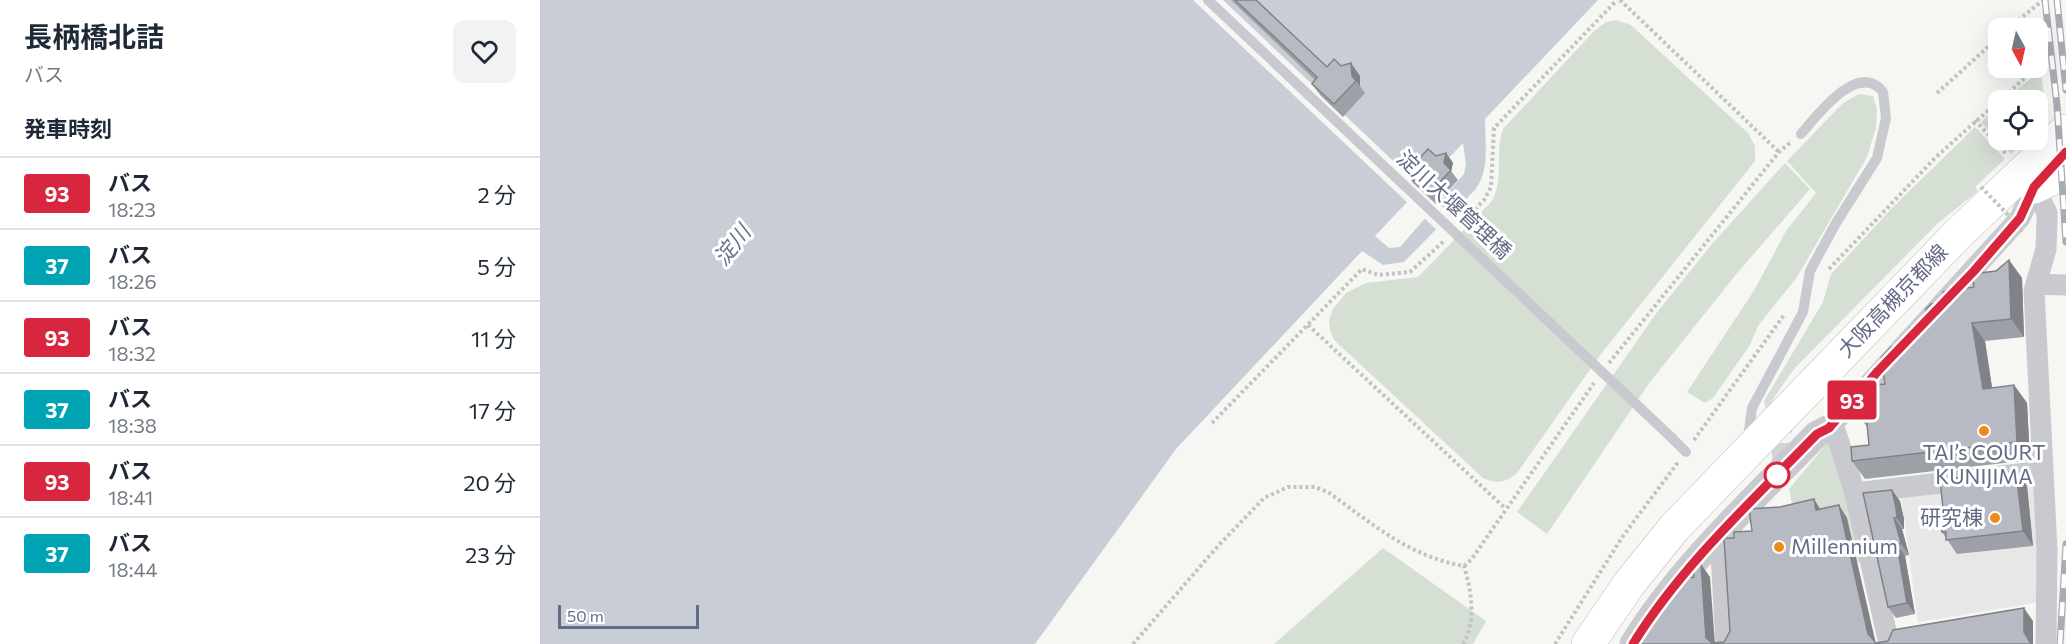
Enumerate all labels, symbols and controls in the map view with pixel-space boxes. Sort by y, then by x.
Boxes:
north arrow [1988,18,2048,78]
map controls [1988,18,2048,150]
text: 長柄橋北詰 [24,19,164,53]
button: heart [453,20,516,83]
text: バス [24,62,64,86]
button: locate [1988,90,2048,150]
text: 発車時刻 [24,115,112,142]
street label: 淀川大堰管理橋 [1393,145,1517,263]
text: バス [108,169,152,196]
text: 93 [44,181,70,206]
text: 2 分 [478,181,516,208]
text: 18:23 [108,197,156,221]
water label: 淀川 [707,217,757,270]
street label: 大阪高槻京都線 [1832,238,1952,362]
text: バス [108,241,152,268]
text: 37 [45,253,69,278]
text: 5 分 [477,253,516,280]
text: 18:26 [108,269,157,293]
text: バス [108,313,152,340]
text: 93 [44,325,70,350]
text: 11 分 [471,325,516,352]
text: 18:32 [108,341,156,365]
line badge: 93 [1825,380,1879,420]
text: バス [108,385,152,412]
text: 93 [1839,388,1865,413]
text: 37 [45,397,69,422]
text: 17 分 [469,397,516,424]
text: 18:38 [108,413,157,437]
marker: TAI’s COURT KUNIJIMA [1977,424,1991,438]
place label: TAI’s COURT KUNIJIMA [1922,439,2046,488]
text: バス [108,457,152,484]
unlabelled marker [1764,462,1790,488]
text: 93 [44,469,70,494]
text: 20 分 [463,469,516,496]
text: 18:41 [108,485,153,509]
place label: 研究棟 [1920,504,1983,529]
marker: 研究棟 [1988,511,2002,525]
text: バス [108,529,152,556]
place label: Millennium [1791,533,1898,558]
marker: Millennium [1772,540,1786,554]
text: 37 [45,541,69,566]
text: 23 分 [465,541,516,568]
text: 18:44 [108,557,157,581]
scale bar [558,602,699,630]
text: 50 m [567,606,604,625]

